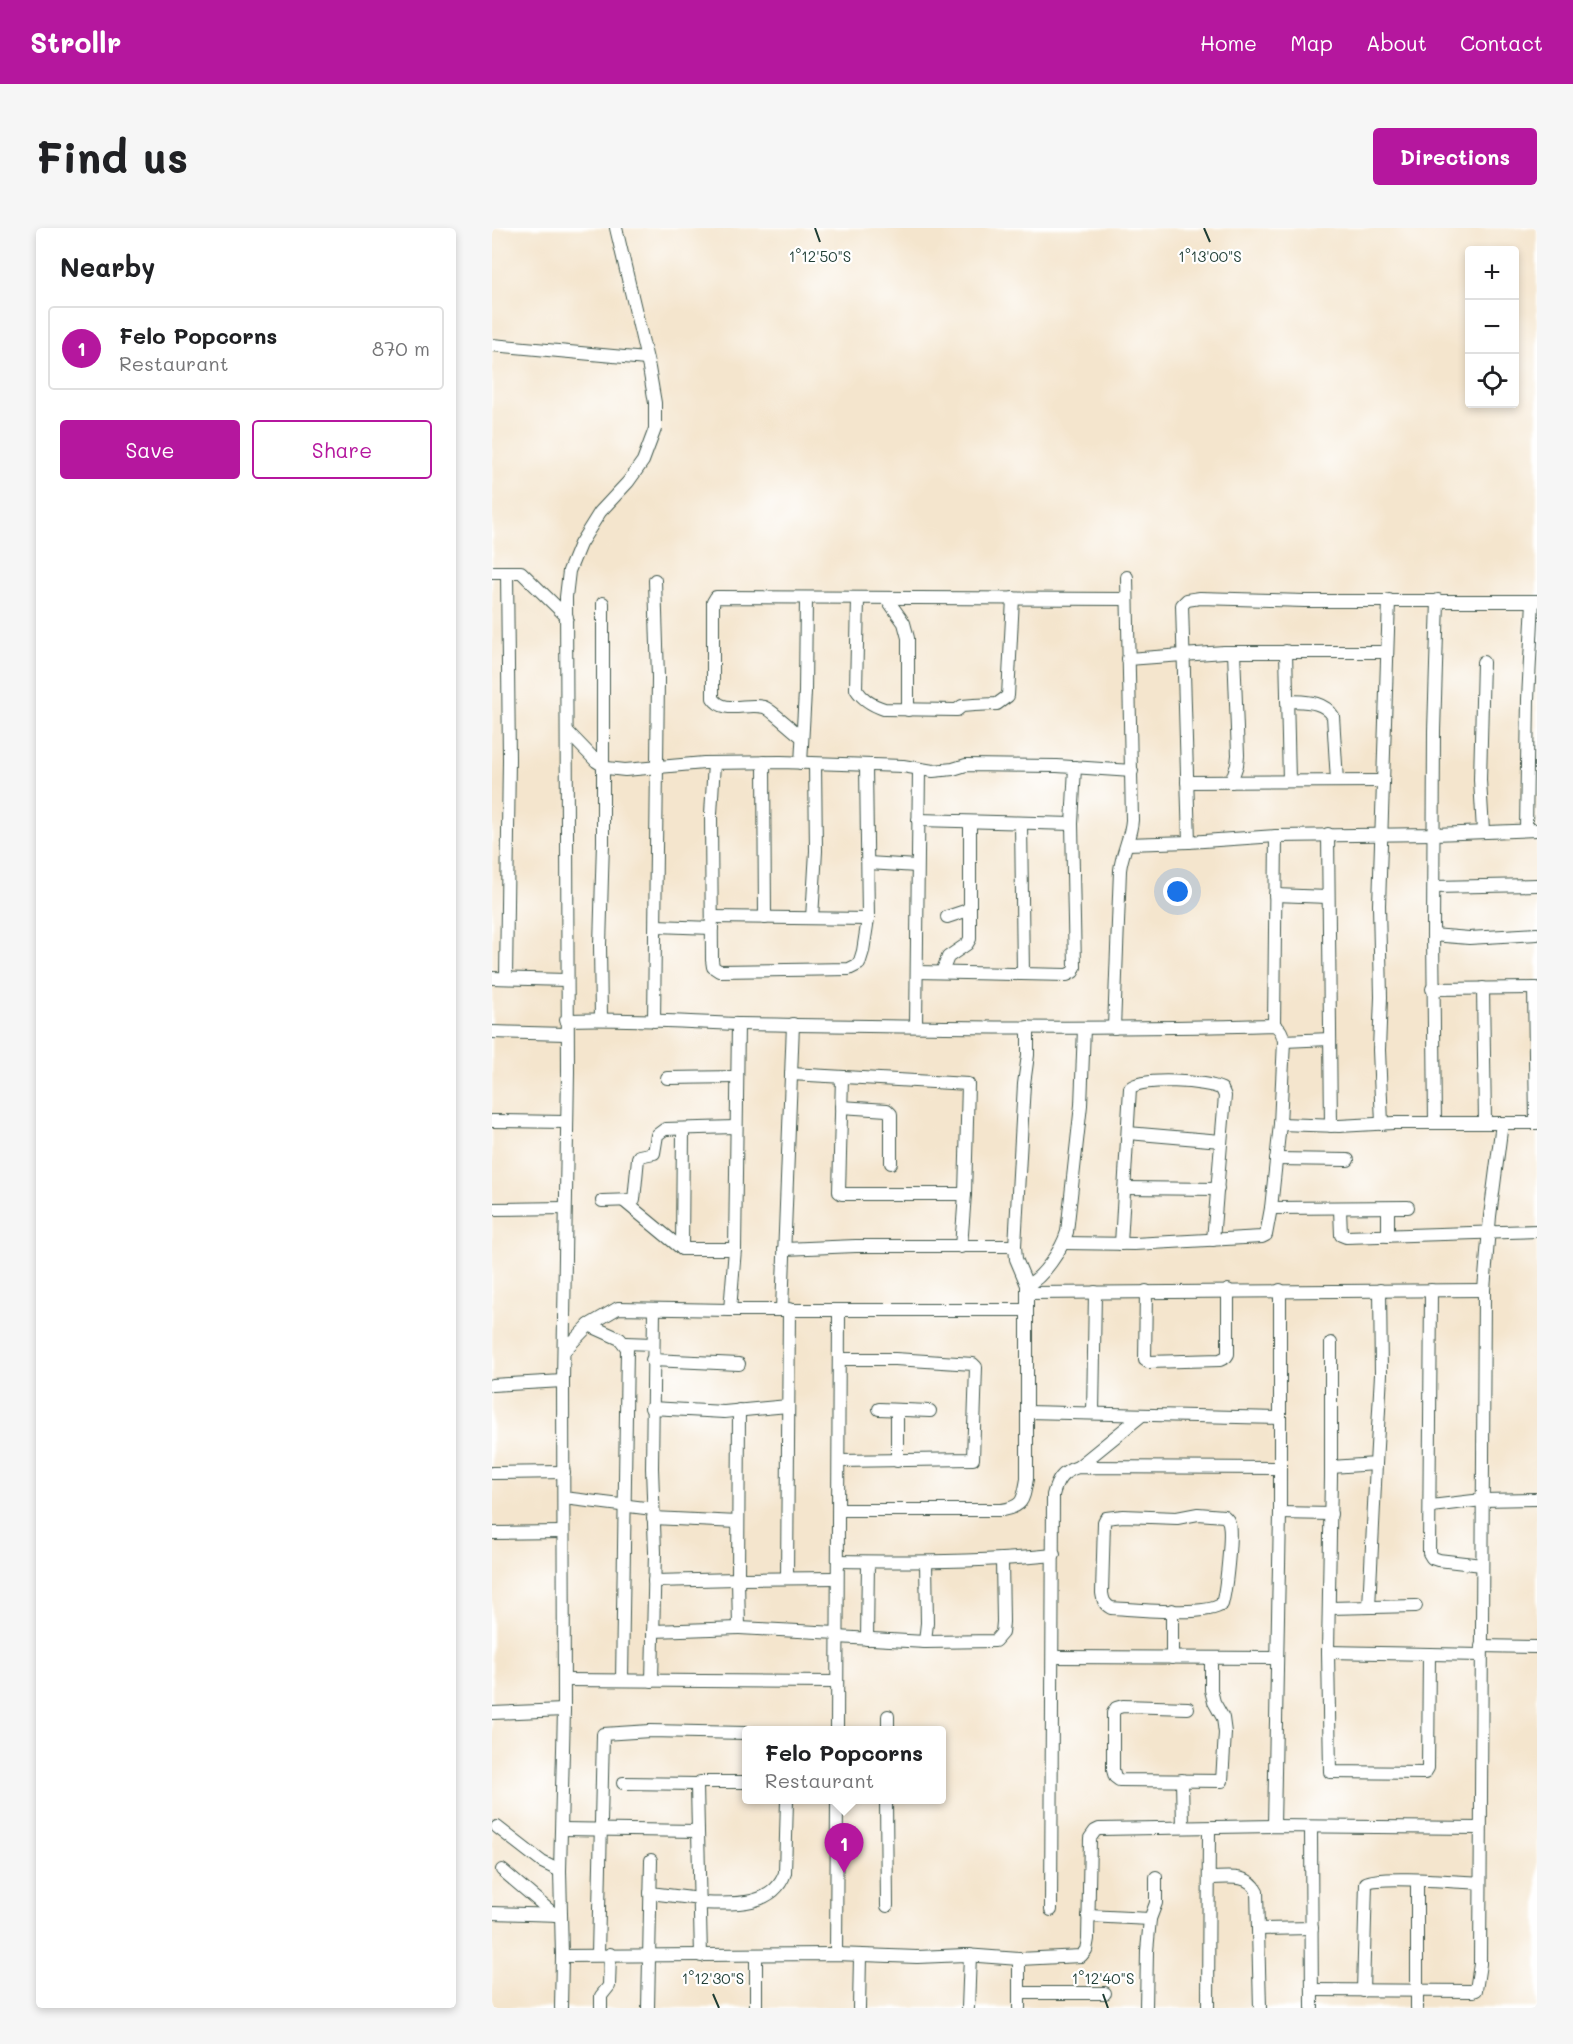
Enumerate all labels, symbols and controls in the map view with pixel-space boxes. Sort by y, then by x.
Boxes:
text: Strollr [30,24,121,60]
text: Home [1200,29,1257,56]
text: Map [1290,29,1333,56]
text: About [1366,29,1427,56]
text: Contact [1460,29,1543,56]
button: Directions [1373,128,1537,185]
text: Find us [36,129,188,184]
text: 1°12'50"S [789,246,851,266]
text: 1°13'00"S [1178,246,1242,266]
map controls [1465,246,1519,408]
button: + [1465,246,1519,300]
text: Nearby [60,250,155,284]
button: − [1465,300,1519,354]
text: Felo Popcorns [119,321,277,350]
text: 1 [77,335,86,361]
text: 870 m [372,335,430,361]
text: Restaurant [119,350,229,376]
button: locate [1465,354,1519,408]
button: Save [60,420,240,479]
button: Share [252,420,432,479]
your location [1163,877,1192,906]
popup [742,1726,946,1804]
text: Felo Popcorns [765,1738,923,1767]
text: Restaurant [765,1767,874,1793]
pin: 1 [824,1824,864,1873]
text: 1°12'30"S [682,1968,744,1988]
text: 1°12'40"S [1072,1968,1134,1988]

